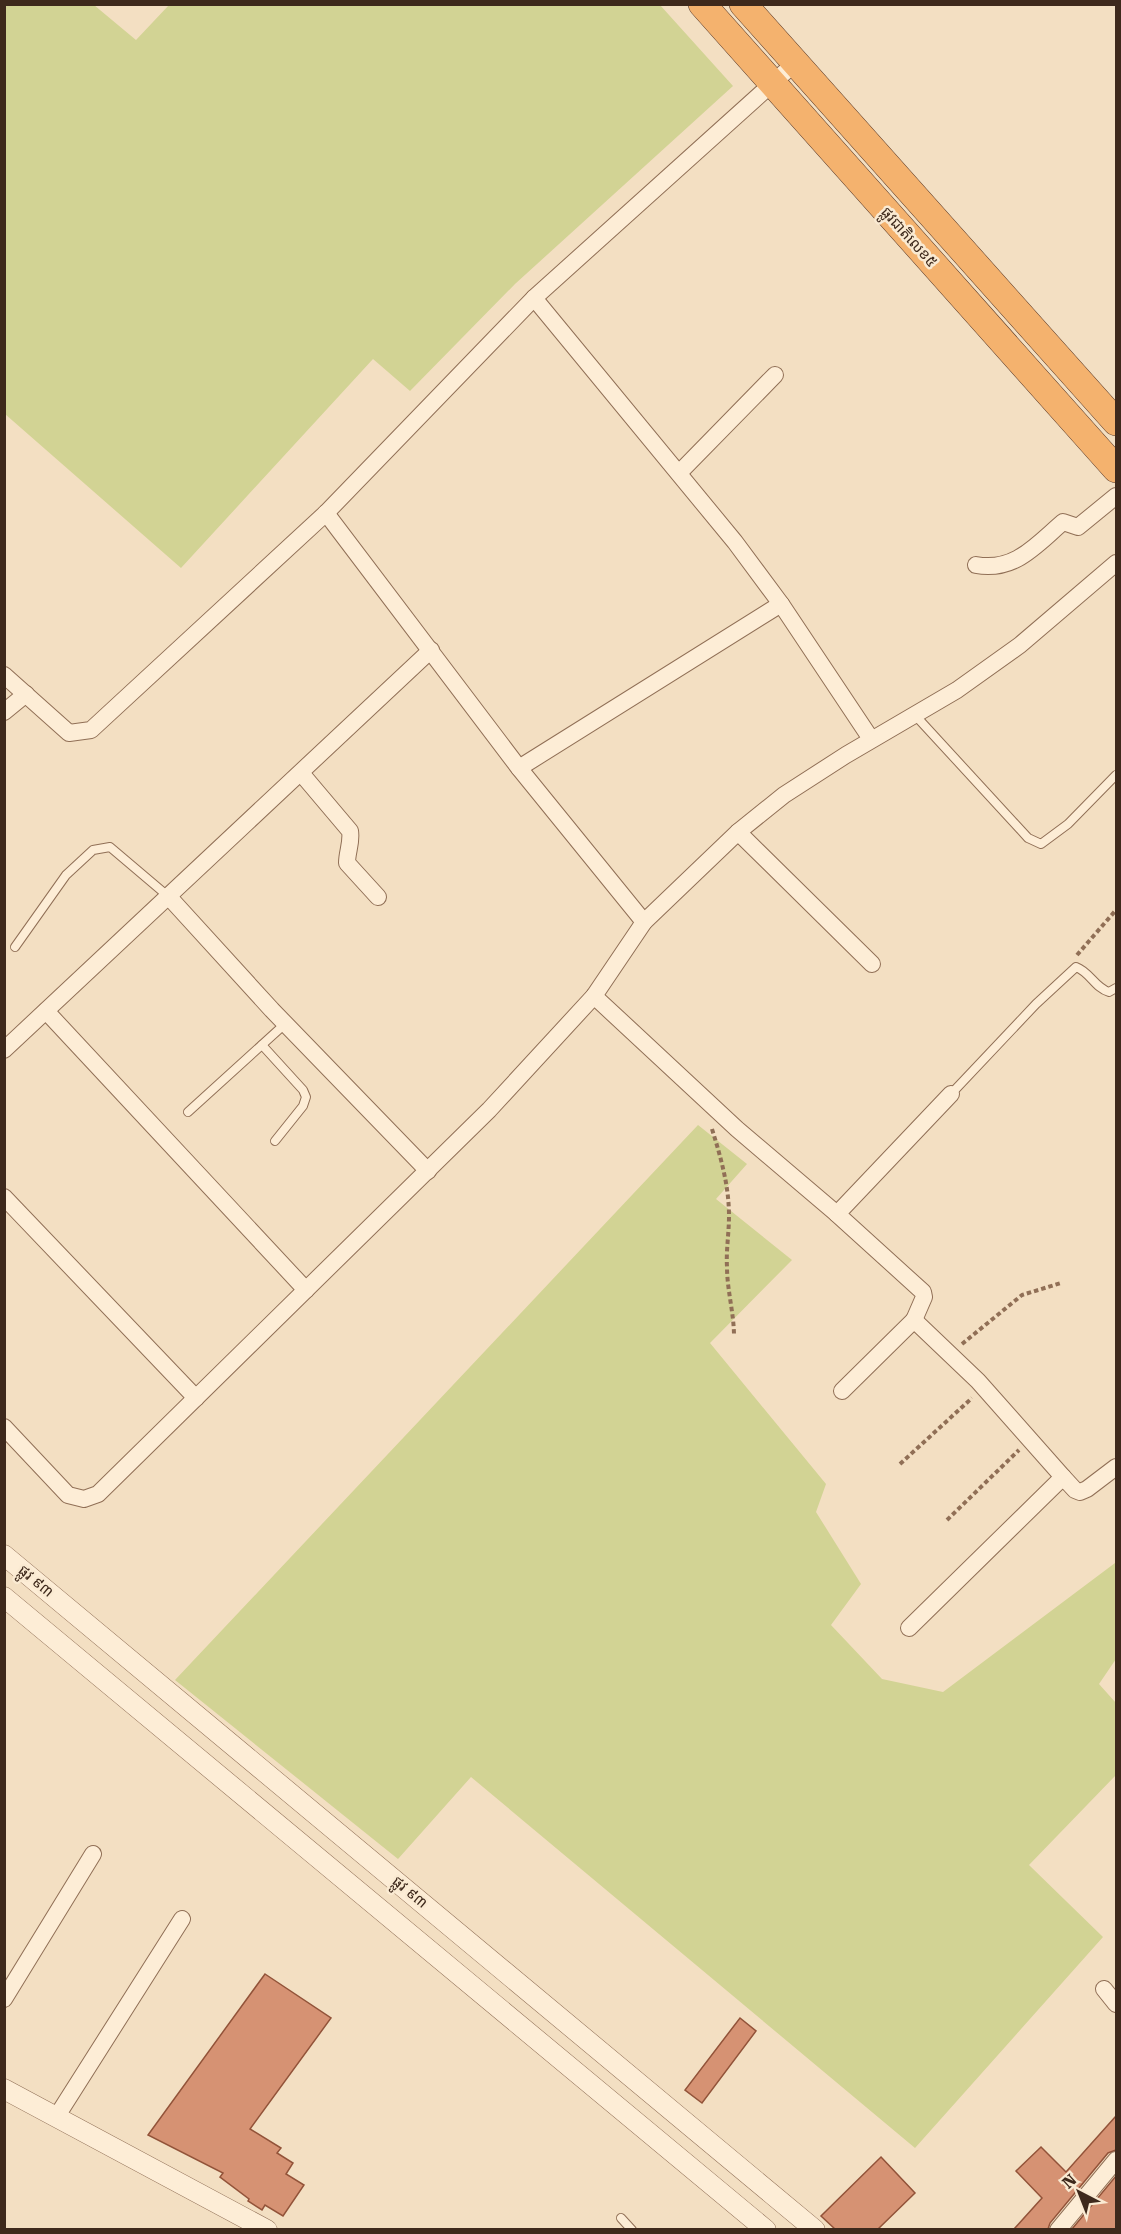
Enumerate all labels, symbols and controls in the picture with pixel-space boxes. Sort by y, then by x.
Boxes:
street label: ផ្លូវជាតិលេខ៥ [874,203,941,274]
street label: ផ្លូវ ៩៣ [12,1561,57,1604]
street label: ផ្លូវ ៩៣ [386,1872,431,1915]
north arrow [1049,2162,1109,2222]
text: N [1058,2170,1080,2192]

